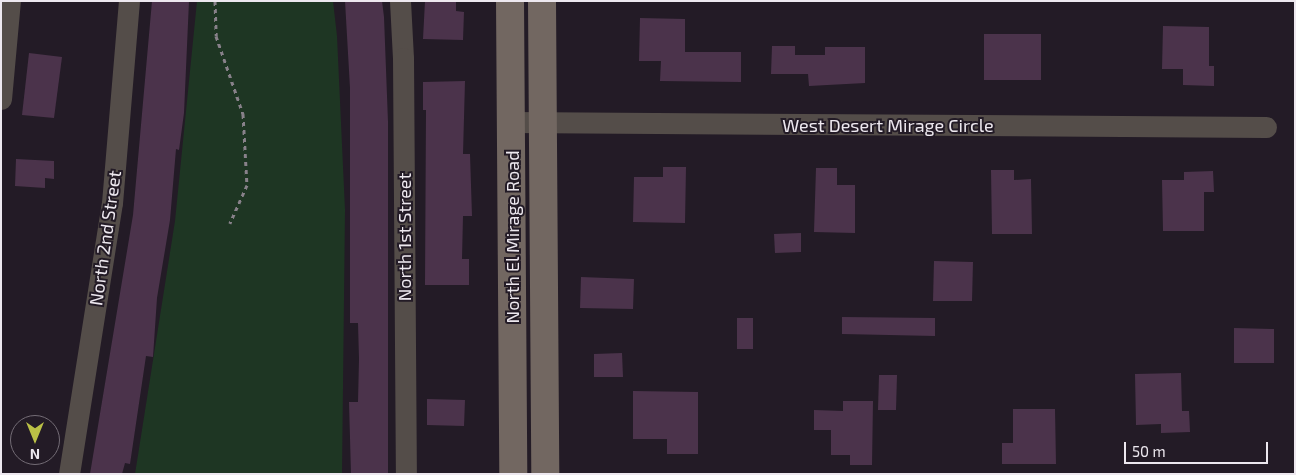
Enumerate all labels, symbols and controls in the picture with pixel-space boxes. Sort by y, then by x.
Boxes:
street label: West Desert Mirage Circle [782,114,994,136]
street label: North El Mirage Road [501,150,523,324]
street label: North 2nd Street [85,169,125,307]
street label: North 1st Street [393,173,415,301]
north arrow [10,415,60,465]
scale bar [1126,432,1270,464]
text: 50 m [1132,442,1166,460]
text: N [30,446,40,463]

